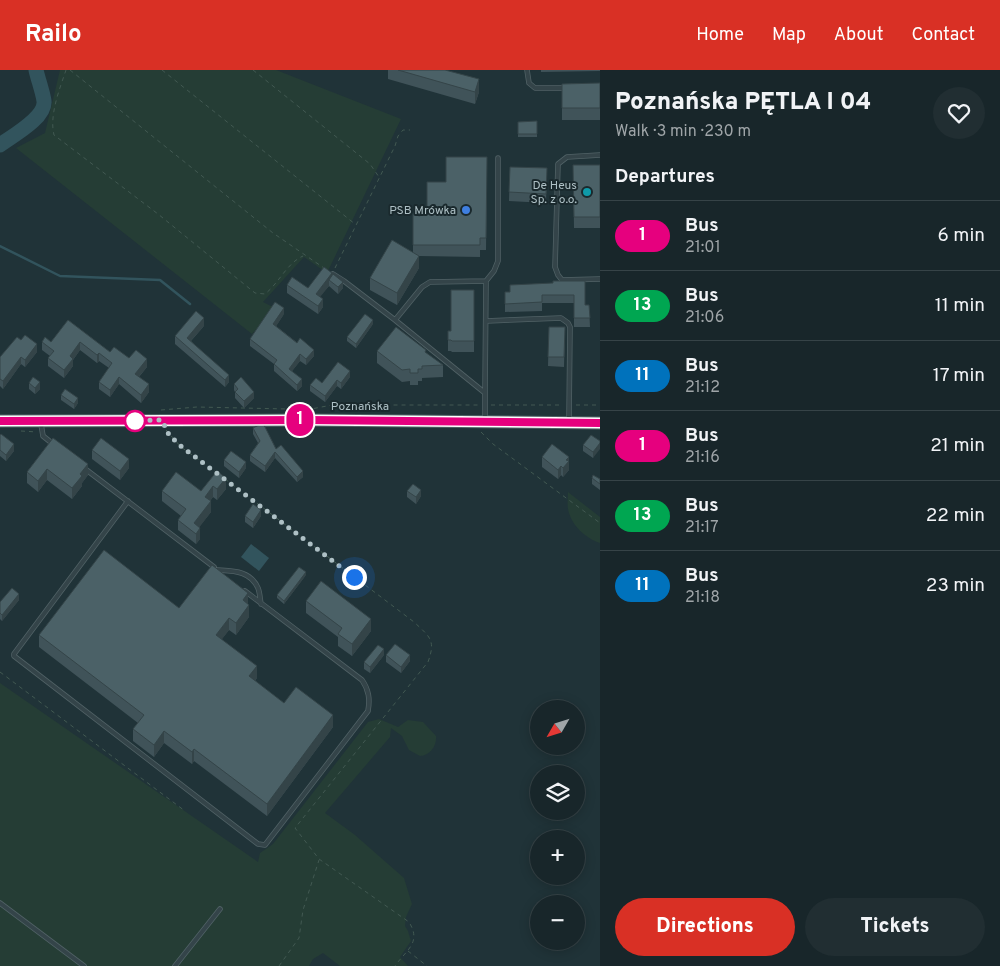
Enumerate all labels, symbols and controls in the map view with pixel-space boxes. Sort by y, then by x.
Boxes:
text: Railo [25,20,82,50]
text: Home [696,24,744,47]
text: Map [772,24,806,47]
text: About [834,24,883,47]
text: Contact [911,24,975,47]
button: heart [933,87,985,139]
text: Poznańska PĘTLA I 04 [615,88,871,118]
text: Walk · 3 min · 230 m [615,122,751,142]
text: Departures [615,165,715,189]
place label: De Heus Sp. z o.o. [530,178,577,208]
marker: De Heus Sp. z o.o. [581,186,593,198]
place label: PSB Mrówka [389,203,456,219]
marker: PSB Mrówka [460,204,472,216]
text: Bus [685,214,719,238]
text: 1 [639,224,646,247]
text: 6 min [938,224,985,248]
text: 21:01 [685,238,721,258]
text: Bus [685,284,719,308]
text: 13 [634,294,652,317]
text: 11 min [935,294,985,318]
text: 21:06 [685,308,724,328]
text: Bus [685,354,719,378]
text: 11 [635,364,650,387]
text: 17 min [933,364,985,388]
text: 21:12 [685,378,720,398]
street label: Poznańska [331,399,389,415]
line badge: 1 [284,404,316,436]
text: 1 [296,408,304,431]
unlabelled marker [124,410,146,432]
text: Bus [685,424,719,448]
text: 1 [639,434,646,457]
text: 21 min [930,434,985,458]
text: 21:16 [685,448,720,468]
text: Bus [685,494,719,518]
text: 13 [634,504,652,527]
text: 22 min [926,504,985,528]
text: 21:17 [685,518,719,538]
text: Bus [685,564,719,588]
your location [342,565,367,590]
text: 11 [635,574,650,597]
text: 23 min [926,574,985,598]
text: 21:18 [685,588,720,608]
north arrow [530,700,585,755]
map controls [530,700,585,950]
button: layers [530,765,585,820]
button: + [530,830,585,885]
button: − [530,895,585,950]
button: Directions [615,898,795,956]
button: Tickets [805,898,985,956]

